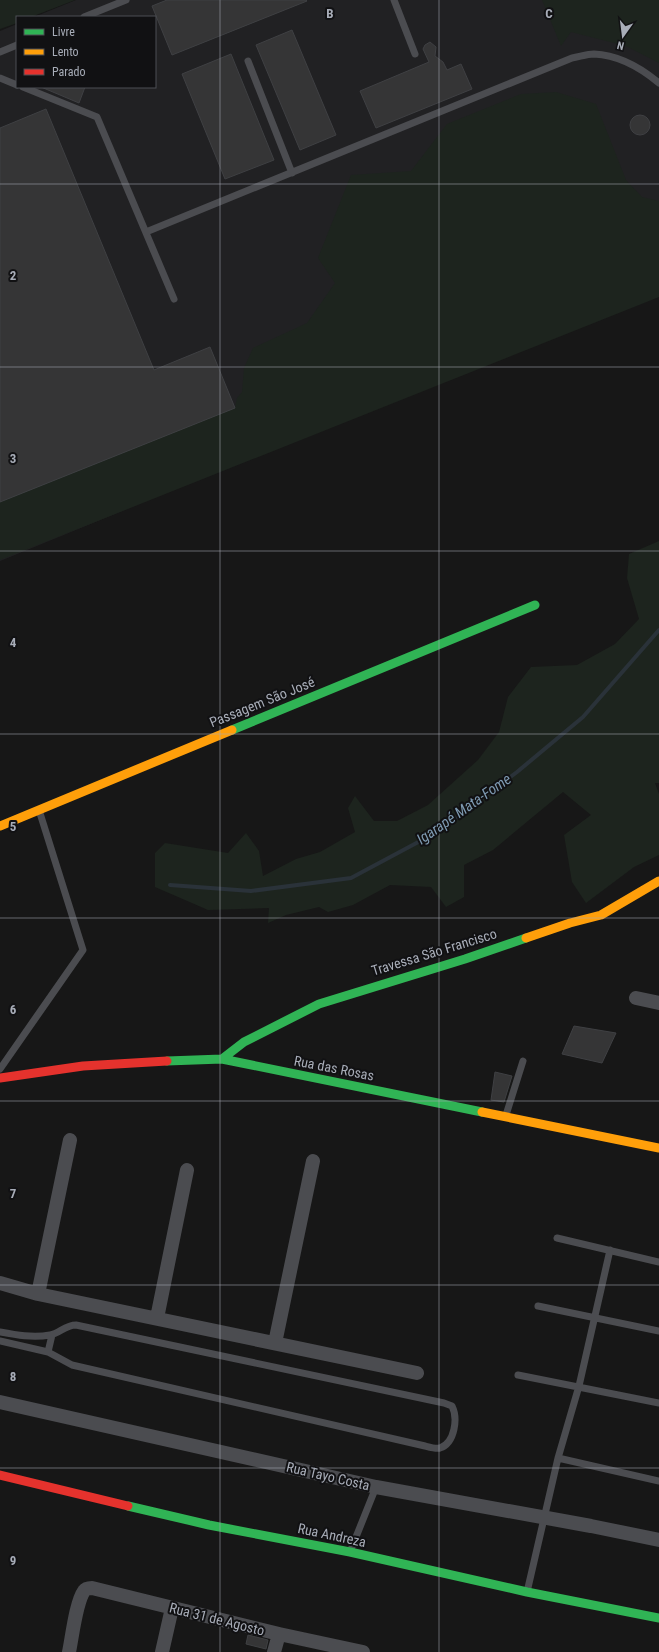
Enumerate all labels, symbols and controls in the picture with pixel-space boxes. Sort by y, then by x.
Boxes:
text: B [326,6,334,21]
text: C [545,6,553,21]
legend [16,16,156,88]
north arrow [603,16,643,56]
text: Livre [52,25,75,39]
text: N [616,38,626,52]
text: Lento [52,45,79,59]
text: Parado [52,65,85,79]
text: 2 [10,268,17,283]
text: 3 [10,451,16,466]
text: 4 [10,635,17,650]
street label: Passagem São José [207,673,317,730]
water label: Igarapé Mata-Fome [413,770,515,848]
text: 5 [10,819,17,834]
street label: Travessa São Francisco [369,925,499,979]
text: 6 [10,1002,17,1017]
street label: Rua das Rosas [293,1052,375,1084]
text: 7 [10,1186,17,1201]
text: 8 [10,1369,16,1384]
street label: Rua Tayo Costa [285,1459,371,1493]
street label: Rua Andreza [296,1520,368,1550]
text: 9 [10,1553,16,1568]
street label: Rua 31 de Agosto [168,1599,266,1639]

